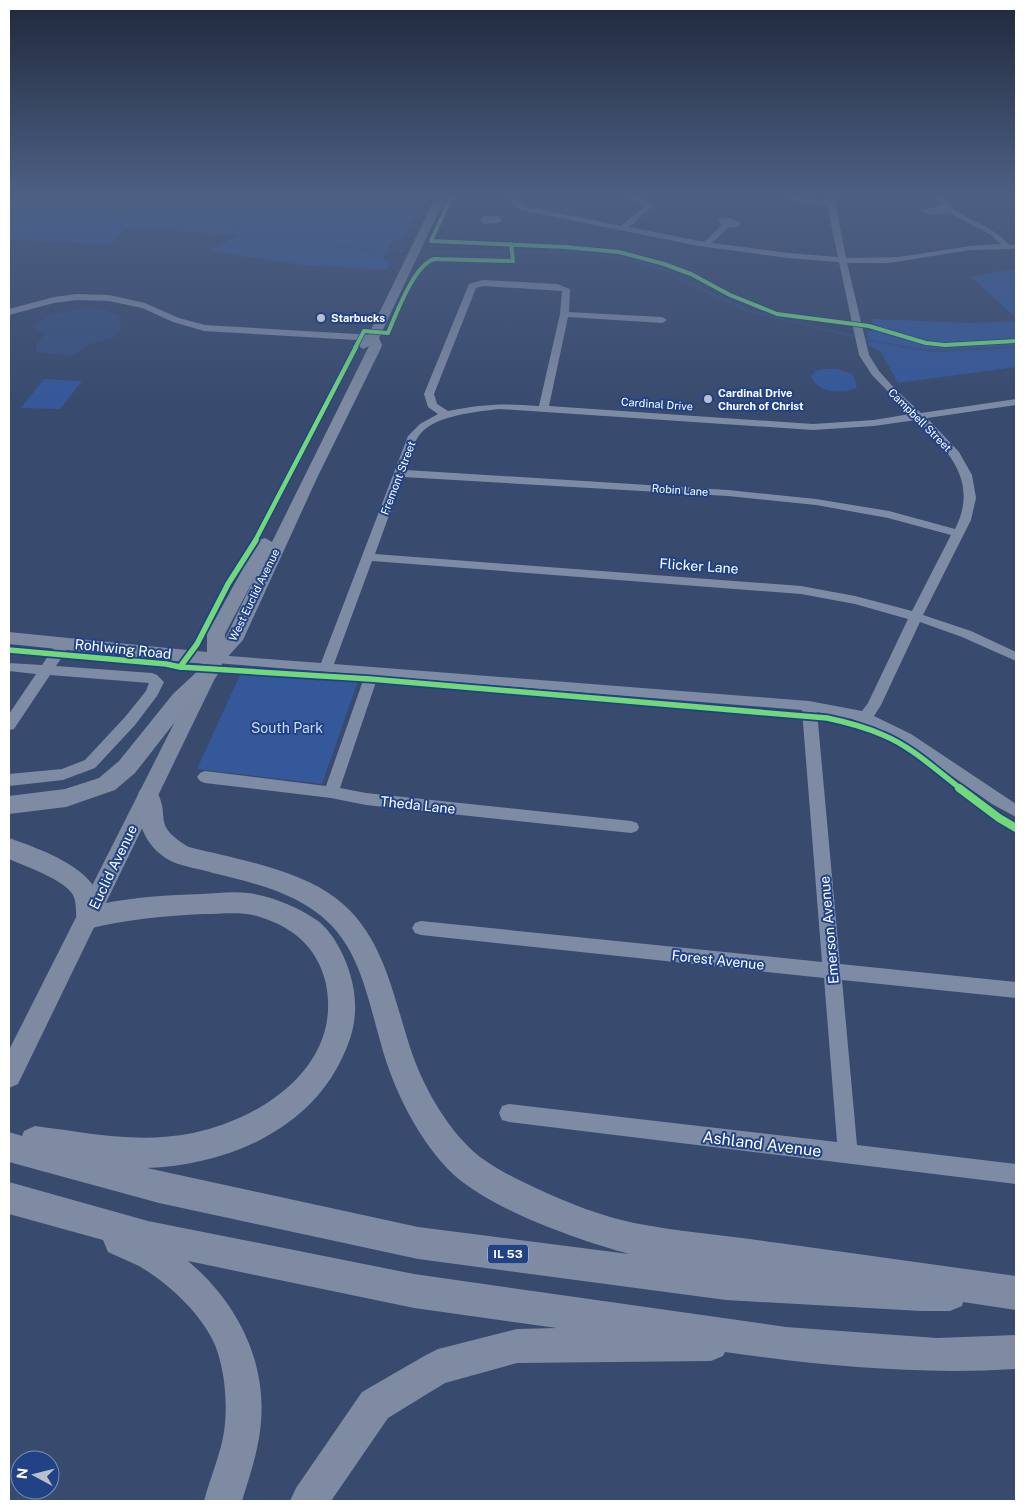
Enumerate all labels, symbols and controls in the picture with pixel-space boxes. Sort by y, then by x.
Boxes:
marker: Starbucks [315,312,327,324]
place label: Starbucks [331,312,385,324]
street label: Campbell Street [886,386,954,454]
place label: Cardinal Drive Church of Christ [718,387,804,412]
marker: Cardinal Drive Church of Christ [702,393,714,405]
street label: Cardinal Drive [621,396,693,412]
street label: Fremont Street [378,439,418,517]
street label: Robin Lane [651,482,709,498]
street label: West Euclid Avenue [227,547,281,643]
street label: Flicker Lane [659,555,739,577]
street label: Rohlwing Road [74,636,172,662]
park label: South Park [251,720,323,736]
street label: Theda Lane [380,793,456,817]
street label: Euclid Avenue [86,822,140,912]
street label: Emerson Avenue [816,875,842,985]
street label: Forest Avenue [671,947,765,973]
street label: Ashland Avenue [701,1127,823,1161]
road number: IL 53 [488,1244,528,1264]
north arrow [10,1450,60,1500]
text: N [13,1467,31,1480]

